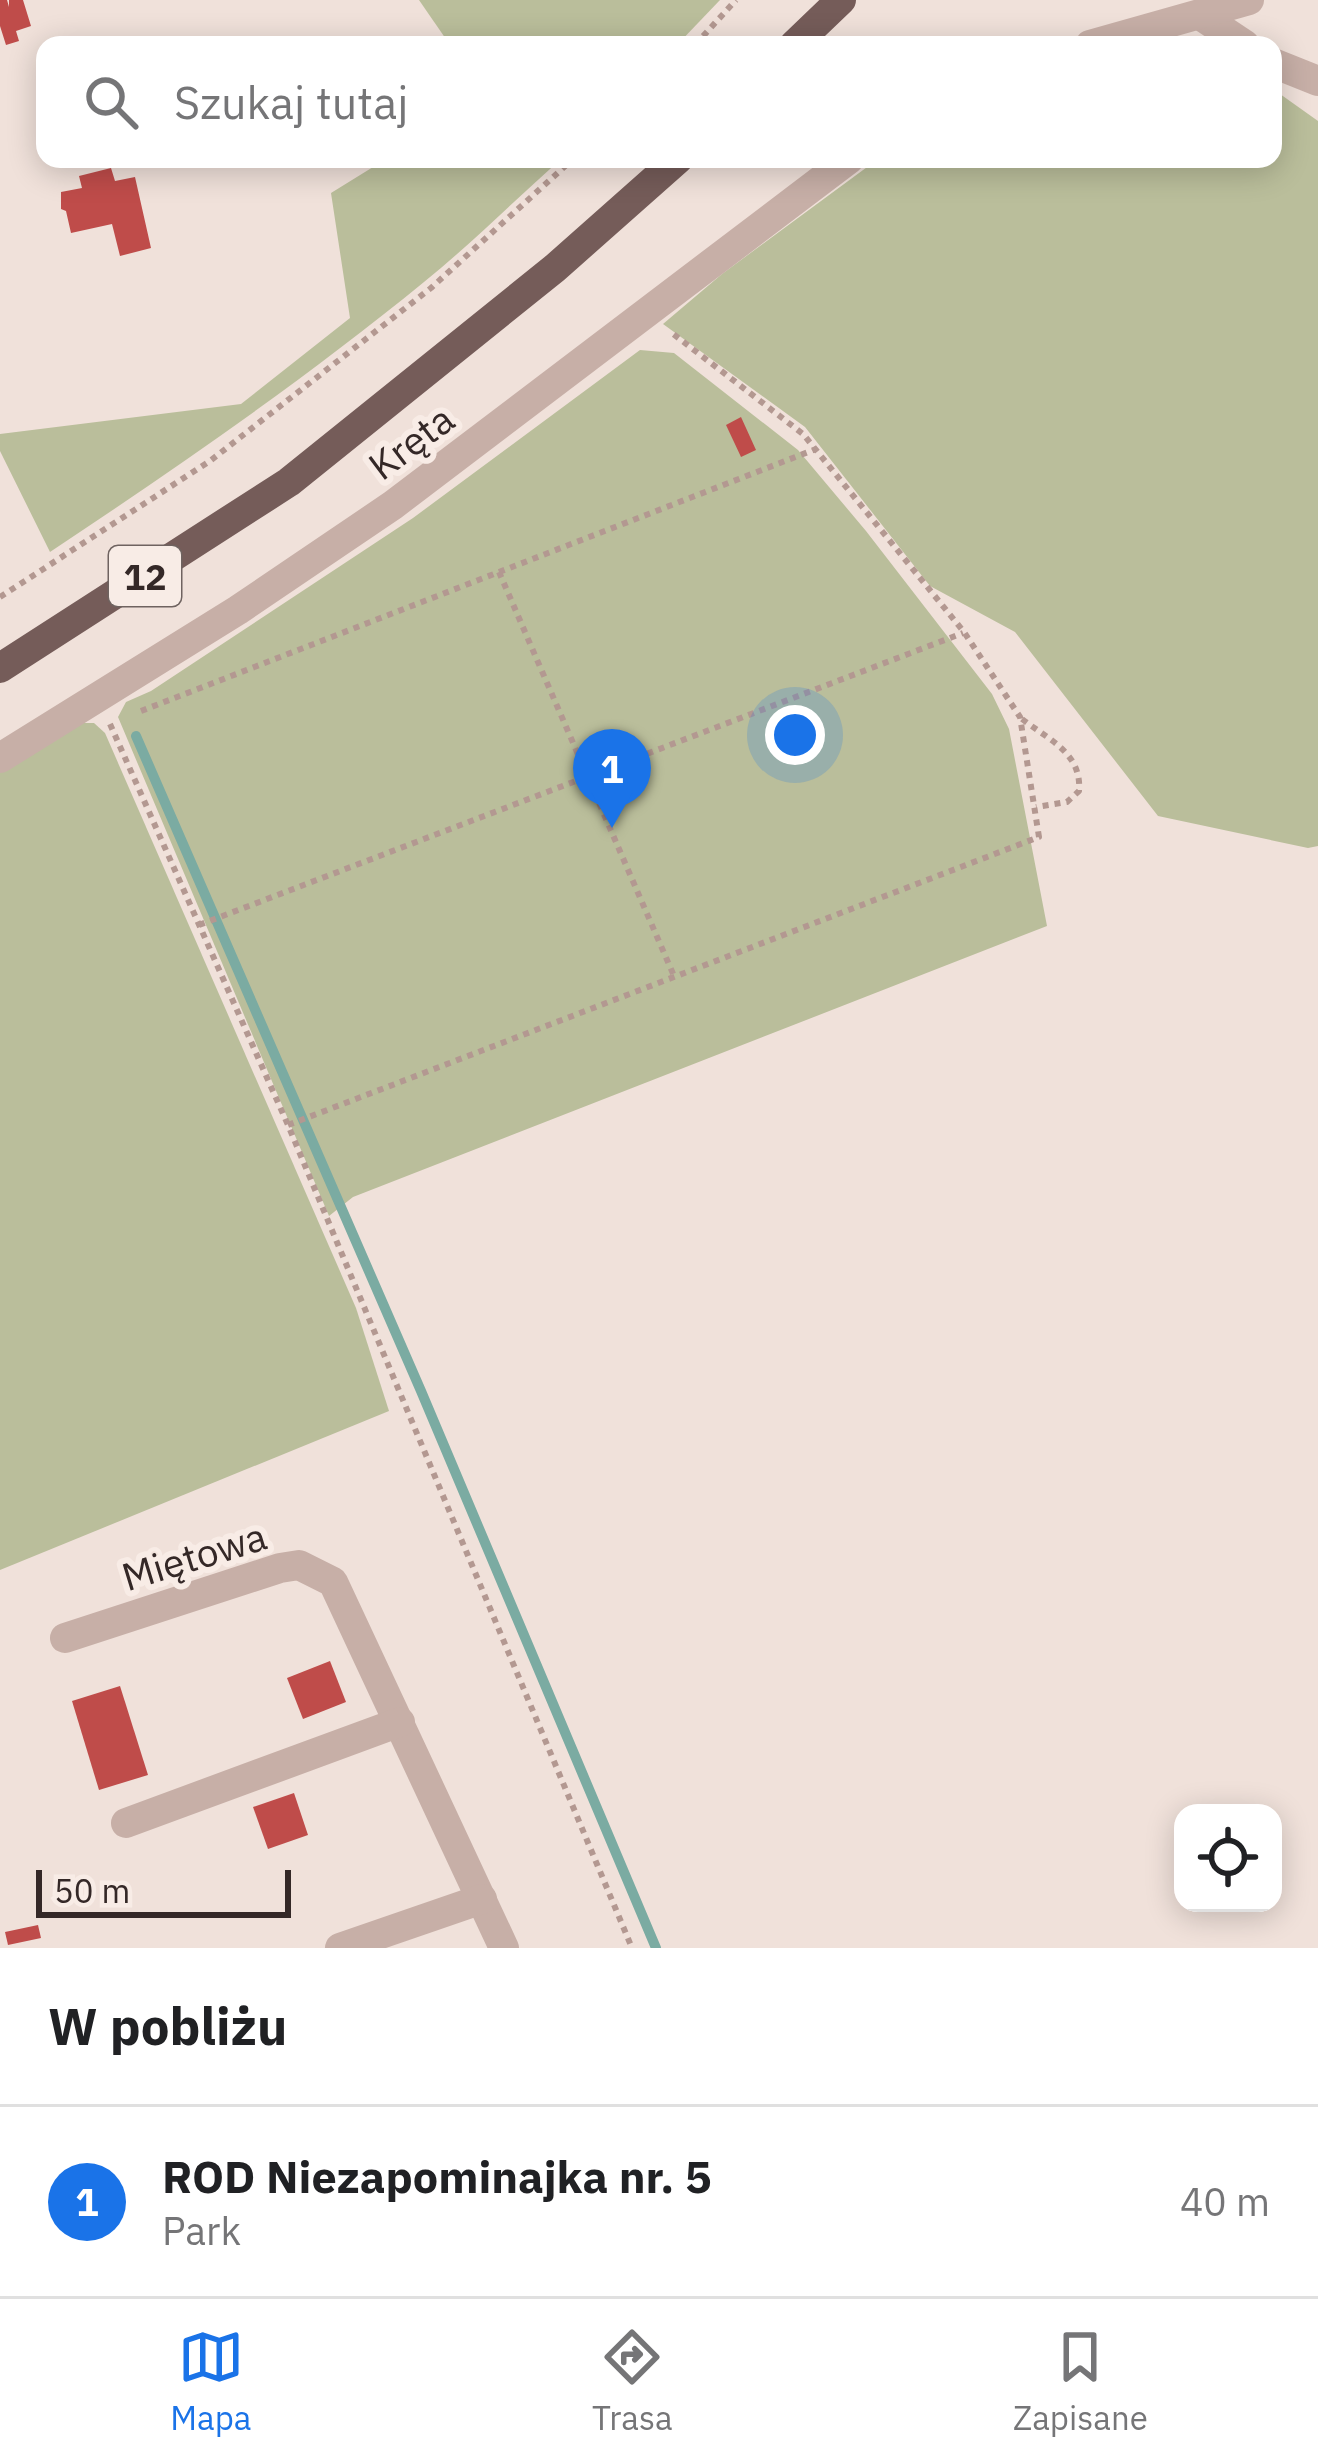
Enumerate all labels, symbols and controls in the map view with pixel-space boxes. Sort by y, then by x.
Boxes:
search box [36,36,1282,168]
icon: search [78,69,144,135]
text: Szukaj tutaj [174,73,408,131]
street label: Kręta [358,393,464,491]
road number: 12 [109,546,181,606]
your location [765,705,825,765]
pin: 1 [573,729,651,828]
street label: Miętowa [116,1510,272,1602]
map controls [1174,1804,1282,1912]
button: locate [1174,1804,1282,1912]
scale bar [36,1864,291,1917]
text: 50 m [54,1869,130,1912]
text: W pobliżu [48,1993,287,2059]
text: ROD Niezapominajka nr. 5 [162,2147,712,2205]
text: 1 [75,2176,99,2227]
text: 40 m [1180,2176,1270,2227]
text: Park [162,2205,241,2256]
tab: Mapa [170,2324,251,2439]
tab: Trasa [592,2324,673,2439]
tab: Zapisane [1013,2324,1148,2439]

